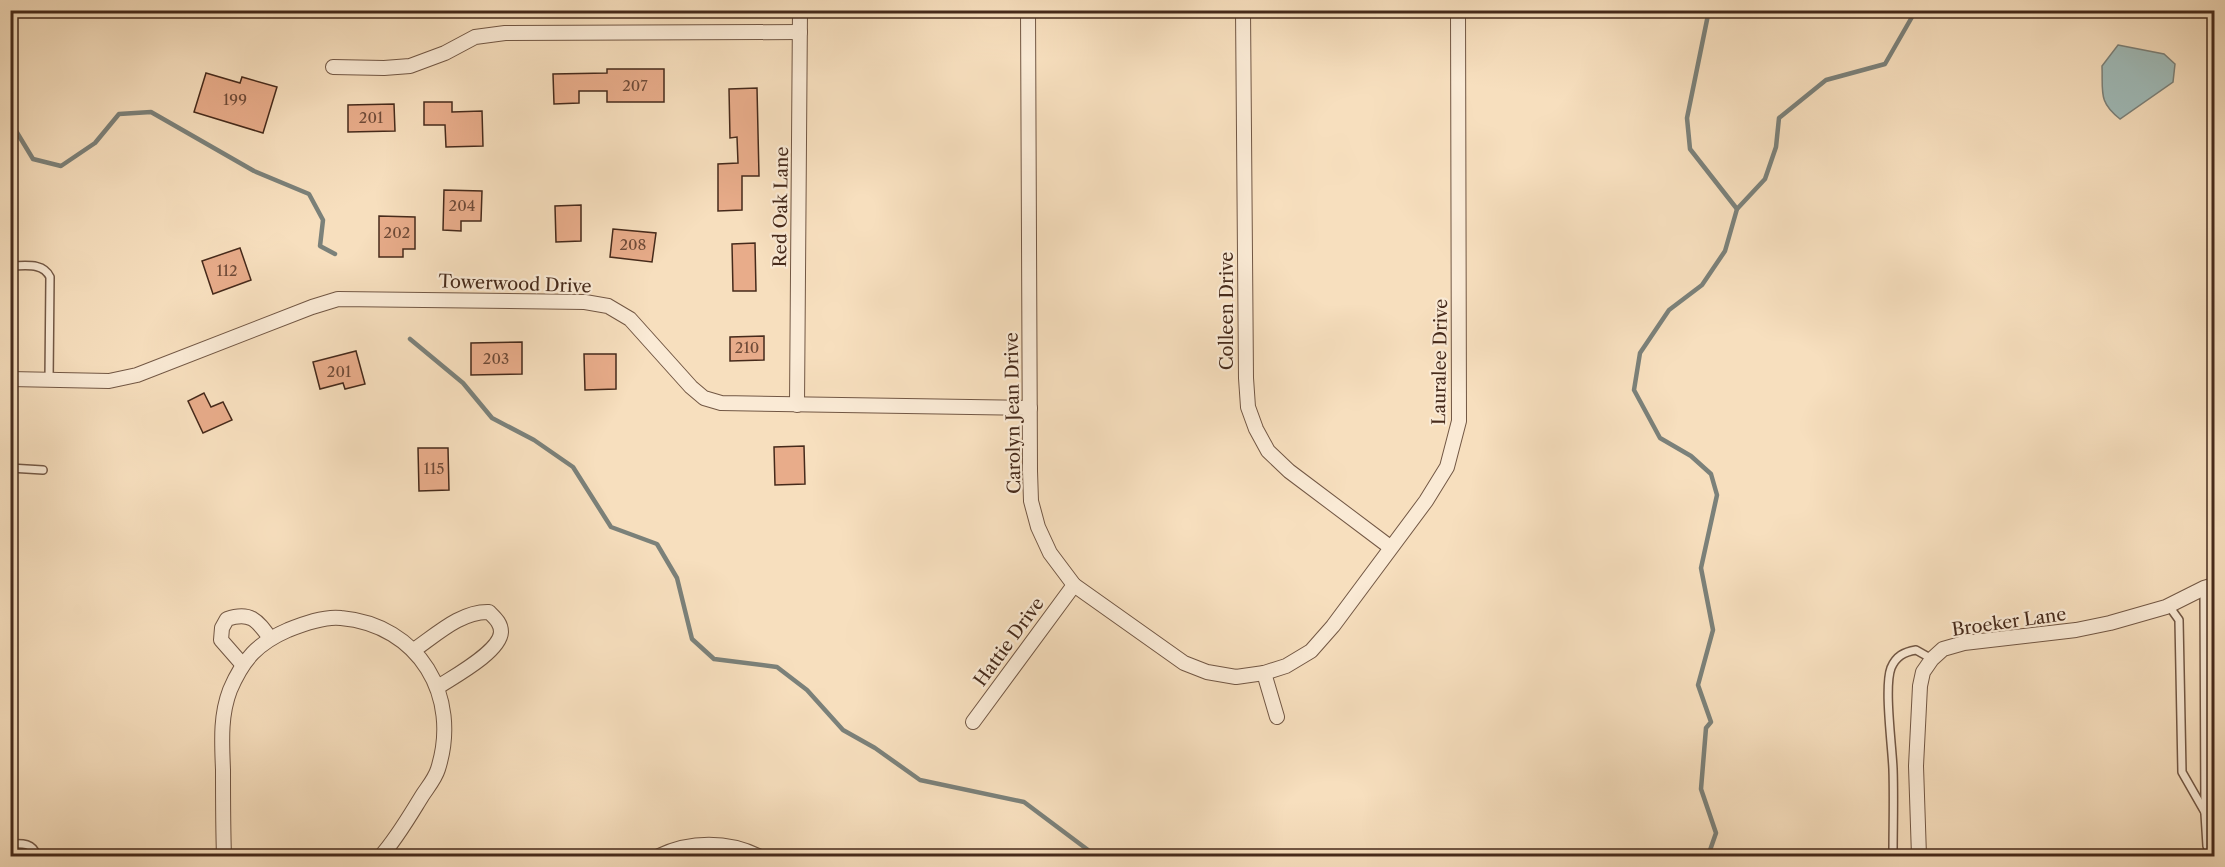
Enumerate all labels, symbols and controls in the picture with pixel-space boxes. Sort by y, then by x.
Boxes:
house number: 207 [622,76,648,95]
house number: 199 [223,90,247,109]
house number: 201 [359,108,384,127]
street label: Red Oak Lane [769,146,793,268]
house number: 204 [449,196,475,215]
house number: 202 [384,223,410,242]
house number: 208 [619,235,647,254]
street label: Colleen Drive [1216,252,1238,370]
house number: 112 [216,261,238,280]
street label: Towerwood Drive [438,270,592,298]
street label: Lauralee Drive [1428,299,1452,425]
street label: Carolyn Jean Drive [1001,332,1025,494]
house number: 210 [735,338,759,357]
house number: 203 [483,349,509,368]
house number: 201 [327,362,352,381]
house number: 115 [424,459,444,478]
street label: Hattie Drive [969,593,1049,691]
street label: Broeker Lane [1950,603,2068,641]

